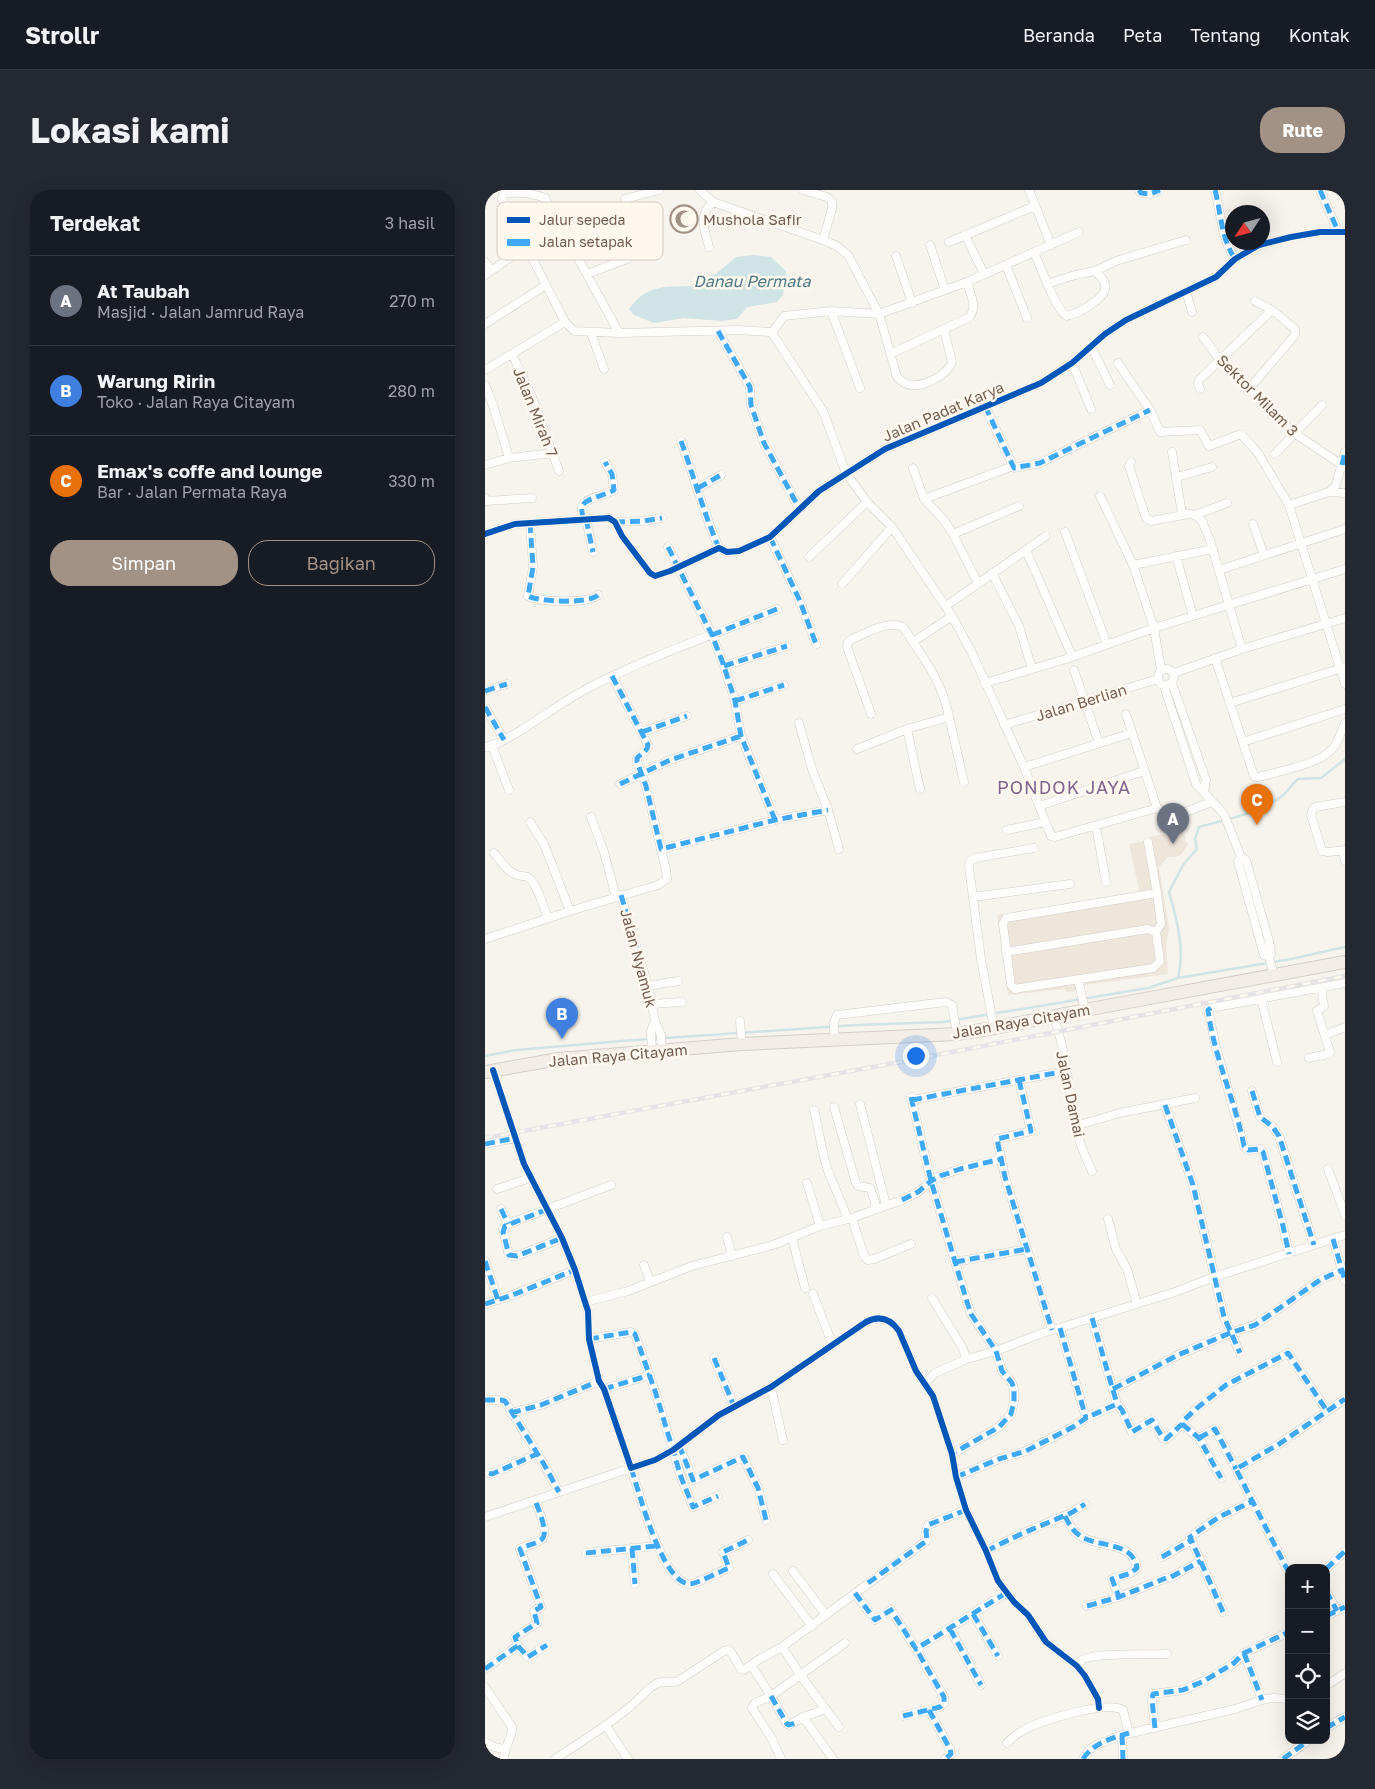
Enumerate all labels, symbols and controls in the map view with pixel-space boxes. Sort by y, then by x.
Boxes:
text: Strollr [25,20,99,49]
text: Beranda [1023,24,1095,46]
text: Peta [1123,24,1162,46]
text: Tentang [1190,24,1261,46]
text: Kontak [1289,24,1350,46]
button: Rute [1260,107,1345,153]
text: Lokasi kami [30,109,230,151]
legend [497,202,663,260]
mosque icon: Mushola Safir [669,204,699,234]
north arrow [1225,205,1270,250]
text: Terdekat [50,210,140,236]
place label: Mushola Safir [703,210,802,228]
text: Jalur sepeda [539,211,625,228]
text: 3 hasil [385,213,435,233]
text: Jalan setapak [539,233,633,250]
water label: Danau Permata [693,271,812,291]
text: At Taubah [97,279,190,302]
text: A [60,291,72,311]
text: 270 m [389,291,435,311]
text: Masjid · Jalan Jamrud Raya [97,302,304,322]
street label: Sektor Milam 3 [1214,351,1302,439]
street label: Jalan Mirah 7 [510,365,562,459]
text: Warung Ririn [97,369,215,392]
street label: Jalan Padat Karya [880,377,1006,445]
text: B [60,381,72,401]
text: 280 m [388,381,435,401]
text: Toko · Jalan Raya Citayam [97,392,295,412]
text: Emax's coffe and lounge [97,459,322,482]
text: C [60,471,72,491]
text: 330 m [388,471,435,491]
text: Bar · Jalan Permata Raya [97,482,287,502]
button: Simpan [50,540,238,586]
button: Bagikan [248,540,435,586]
street label: Jalan Berlian [1033,680,1129,724]
district label: PONDOK JAYA [997,776,1131,798]
pin: C [1241,784,1273,825]
pin: A [1157,803,1189,844]
street label: Jalan Nyamuk [617,907,661,1010]
pin: B [546,998,578,1039]
street label: Jalan Raya Citayam [951,1000,1091,1042]
street label: Jalan Raya Citayam [548,1040,688,1070]
your location [903,1043,929,1069]
street label: Jalan Damai [1053,1049,1089,1139]
map controls [1285,1564,1330,1744]
button: + [1285,1564,1330,1609]
button: − [1285,1609,1330,1654]
button: locate [1285,1654,1330,1699]
button: layers [1285,1699,1330,1744]

